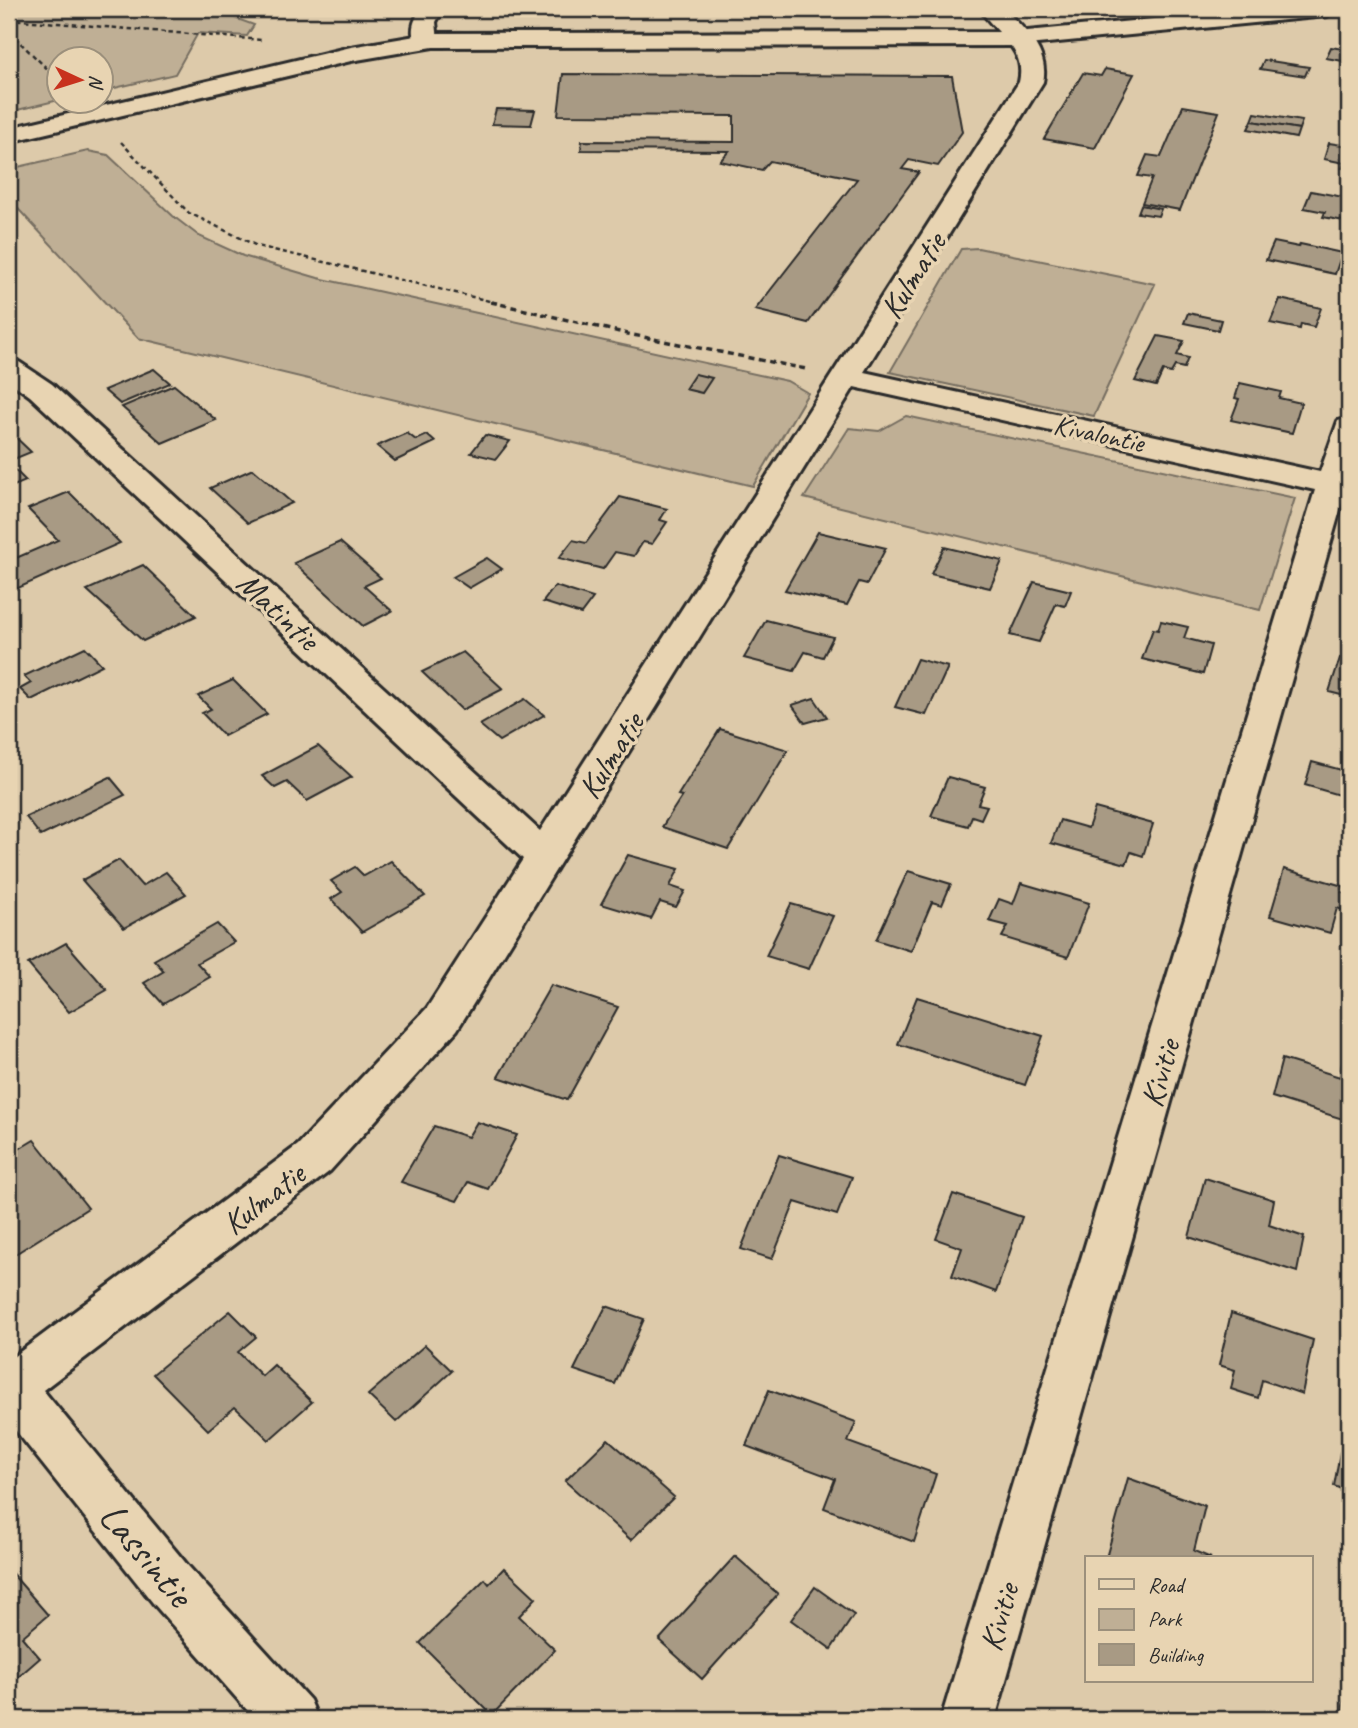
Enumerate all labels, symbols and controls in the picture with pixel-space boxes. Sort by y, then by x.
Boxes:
north arrow [46,46,116,116]
text: N [83,74,108,91]
street label: Kulmatie [870,223,957,326]
street label: Kivalontie [1051,407,1149,460]
street label: Matintie [228,562,330,661]
street label: Kulmatie [568,703,655,806]
street label: Kivitie [1130,1033,1190,1112]
street label: Kulmatie [214,1152,315,1244]
street label: Lassintie [88,1492,206,1619]
legend [1085,1556,1312,1682]
text: Road [1148,1572,1187,1598]
street label: Kivitie [969,1577,1029,1656]
text: Park [1148,1606,1183,1632]
text: Building [1148,1642,1205,1668]

